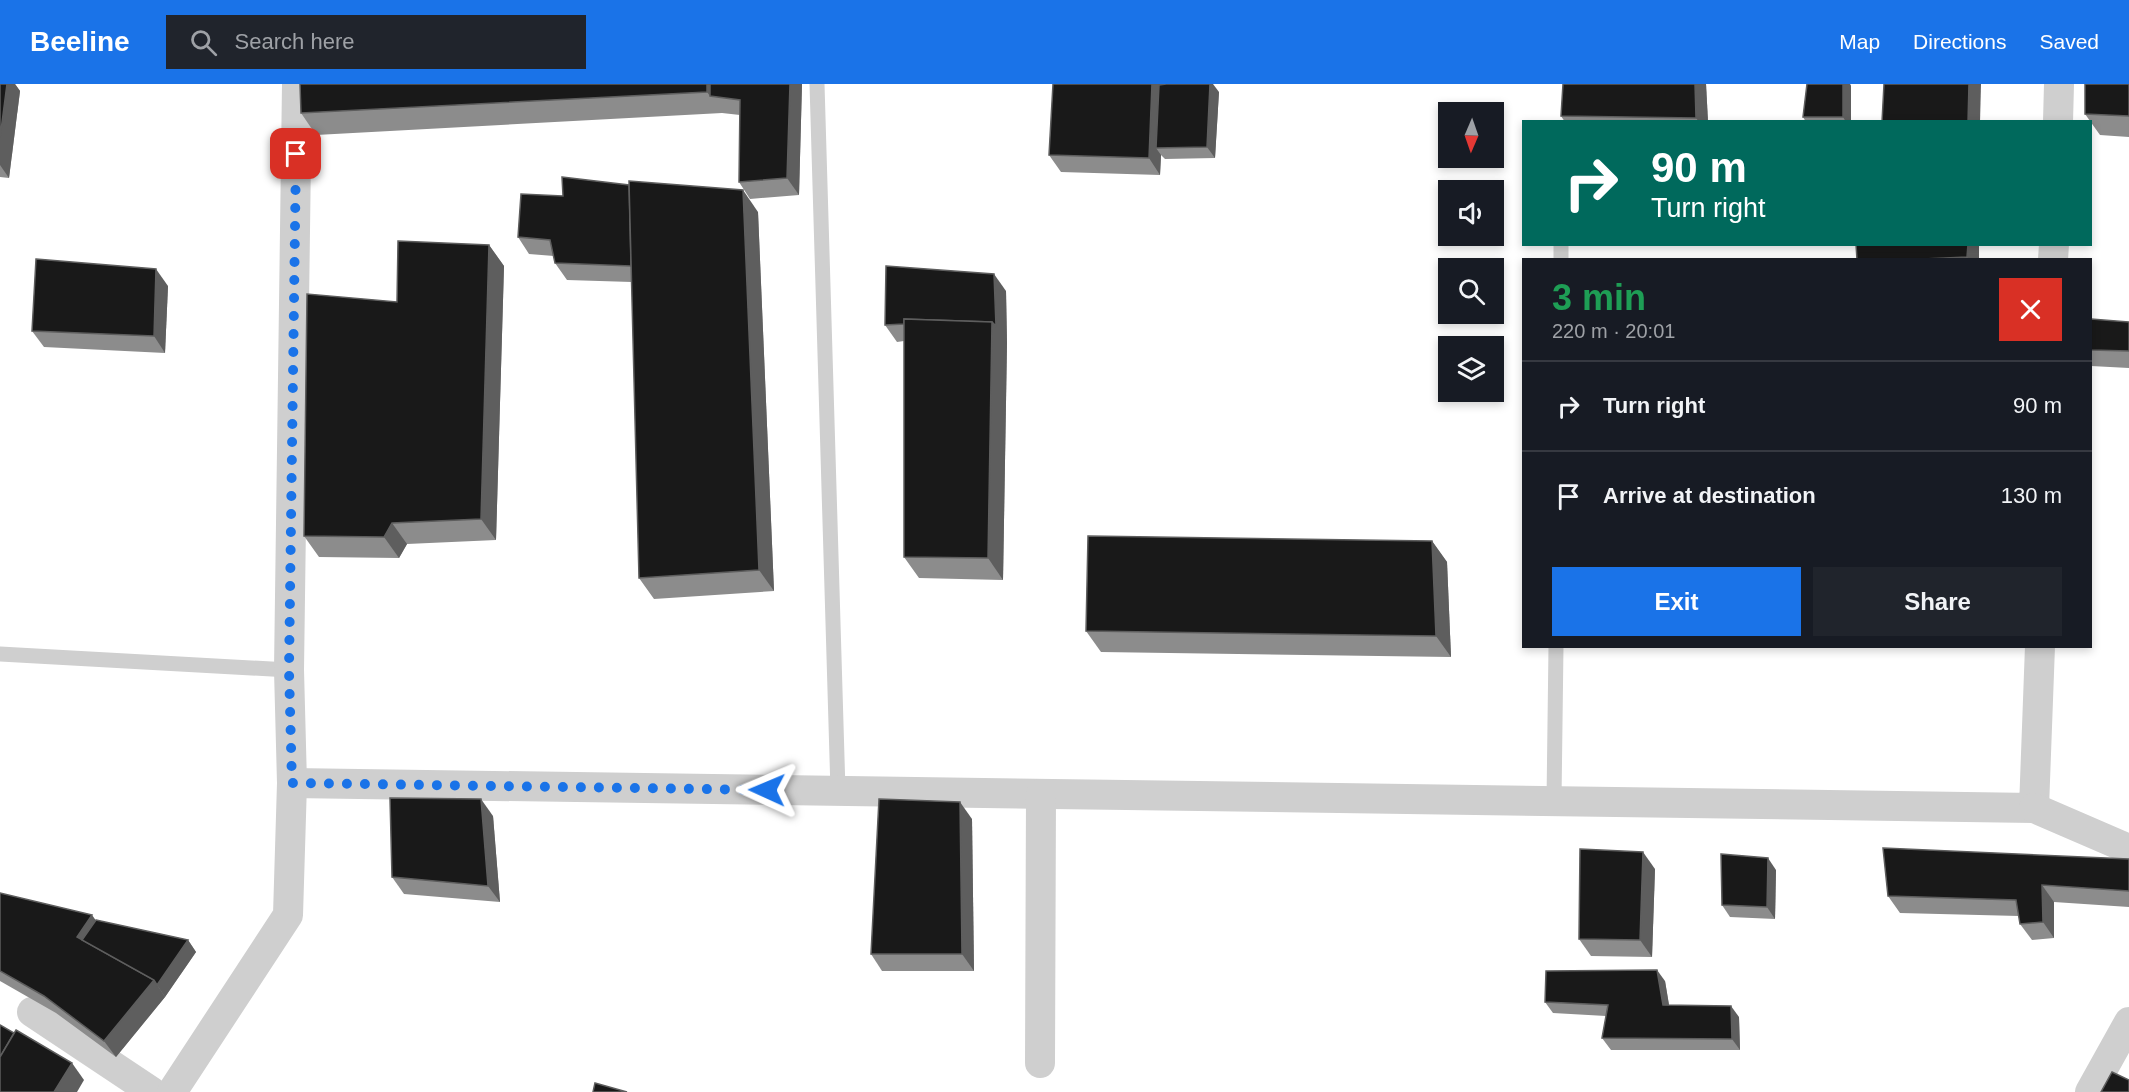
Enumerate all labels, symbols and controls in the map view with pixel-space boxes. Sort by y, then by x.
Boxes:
search box [166,15,586,69]
text: Beeline [30,26,130,57]
icon: search [187,26,220,59]
text: Search here [235,29,354,54]
text: Map [1839,30,1880,53]
text: Directions [1913,30,2006,53]
text: Saved [2039,30,2099,53]
north arrow [1438,102,1504,168]
map controls [1438,102,1504,402]
pin [270,128,321,179]
icon: arrive [279,137,312,170]
icon: right [1552,144,1630,222]
text: 90 m [1651,144,1747,191]
button: sound [1438,180,1504,246]
text: Turn right [1651,193,1766,223]
button: search [1438,258,1504,324]
text: 3 min [1552,277,1646,318]
button: close [1999,278,2062,341]
text: 220 m · 20:01 [1552,320,1675,342]
button: layers [1438,336,1504,402]
icon: right [1552,390,1585,423]
text: Turn right [1603,393,1705,418]
text: 90 m [2013,393,2062,418]
icon: arrive [1552,480,1585,513]
text: Arrive at destination [1603,483,1816,508]
text: 130 m [2001,483,2062,508]
button: Exit [1552,567,1801,636]
button: Share [1813,567,2062,636]
position arrow [735,758,799,822]

